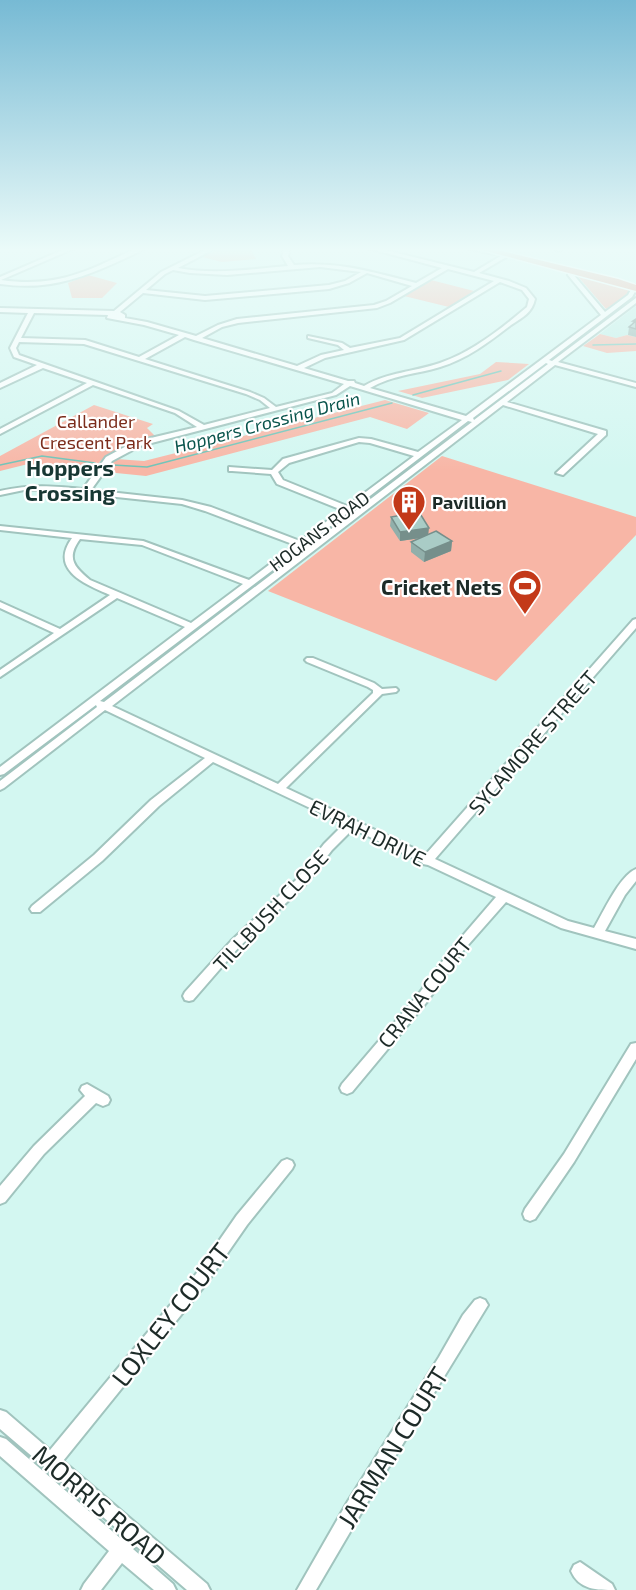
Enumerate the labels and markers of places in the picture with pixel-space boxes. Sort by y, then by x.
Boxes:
building icon: Pavillion [391,484,427,531]
place label: Pavillion [432,491,507,513]
sports icon: Cricket Nets [507,568,543,615]
place label: Cricket Nets [381,574,502,599]

